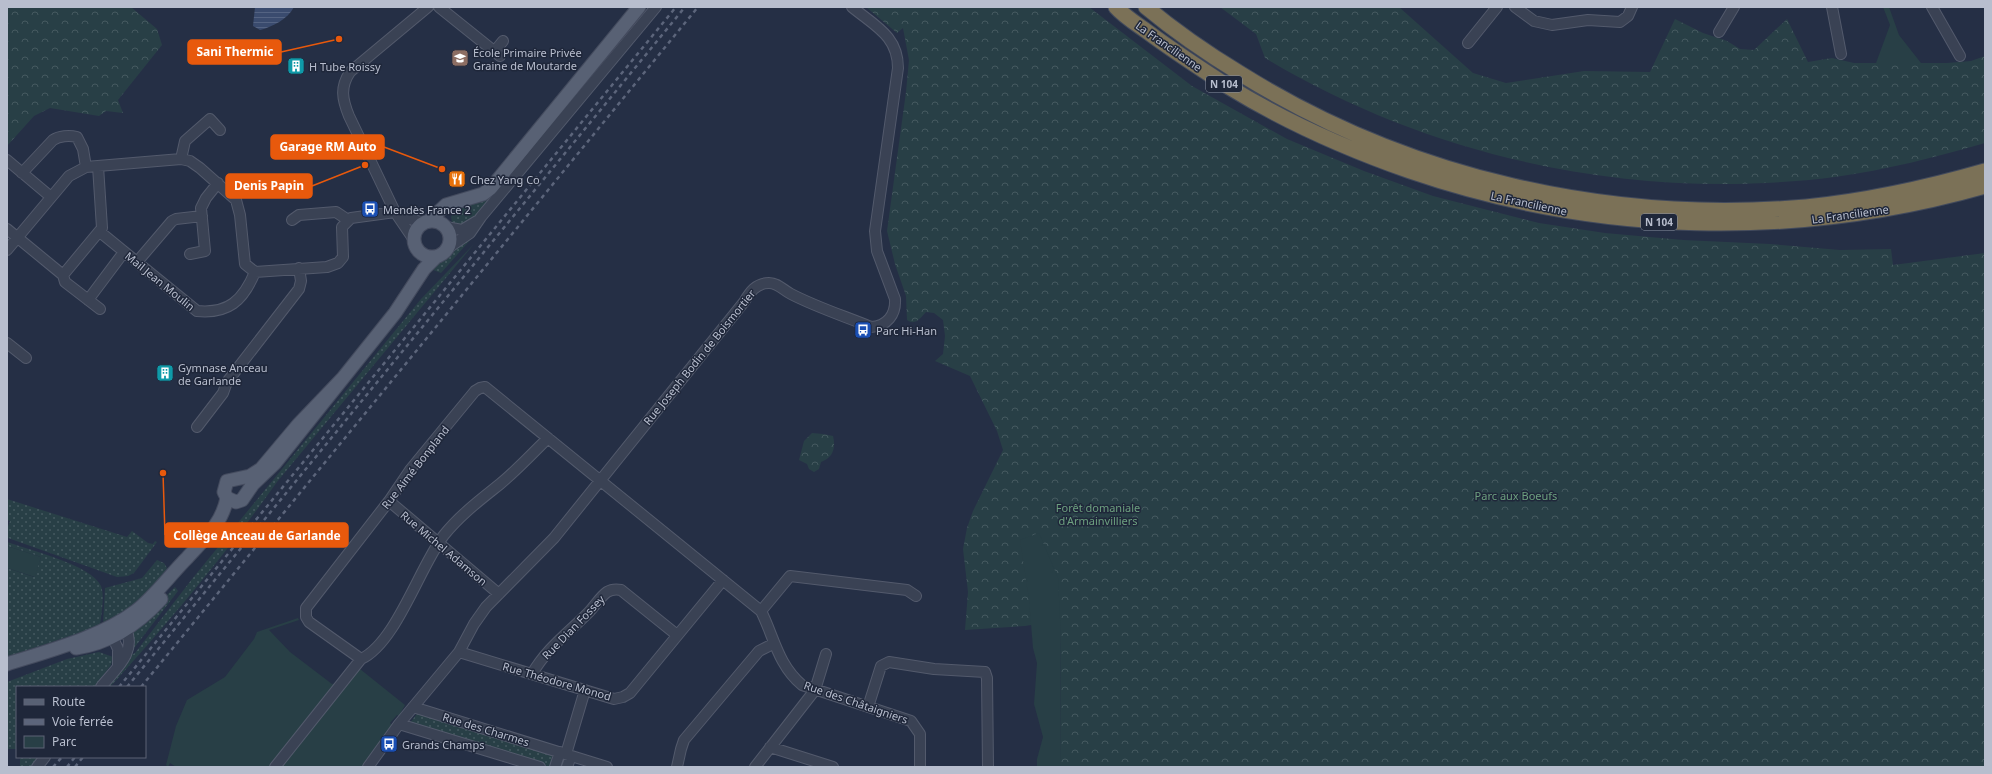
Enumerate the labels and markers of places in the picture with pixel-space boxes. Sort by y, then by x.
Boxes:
callout: Sani Thermic [188,40,281,64]
place label: École Primaire Privée Graine de Moutarde [473,45,582,73]
school or university icon: École Primaire Privée Graine de Moutarde [450,48,470,68]
building icon: H Tube Roissy [286,56,306,76]
place label: H Tube Roissy [309,59,381,74]
callout: Garage RM Auto [271,135,384,159]
restaurant icon: Chez Yang Co [447,169,467,189]
place label: Chez Yang Co [470,172,540,187]
callout: Denis Papin [226,174,312,198]
bus stop icon: Mendès France 2 [360,199,380,219]
place label: Mendès France 2 [383,202,471,217]
bus stop icon: Parc Hi-Han [853,320,873,340]
place label: Parc Hi-Han [876,323,937,338]
place label: Gymnase Anceau de Garlande [178,360,267,388]
building icon: Gymnase Anceau de Garlande [155,363,175,383]
callout: Collège Anceau de Garlande [165,523,348,547]
bus stop icon: Grands Champs [379,734,399,754]
place label: Grands Champs [402,737,484,752]

